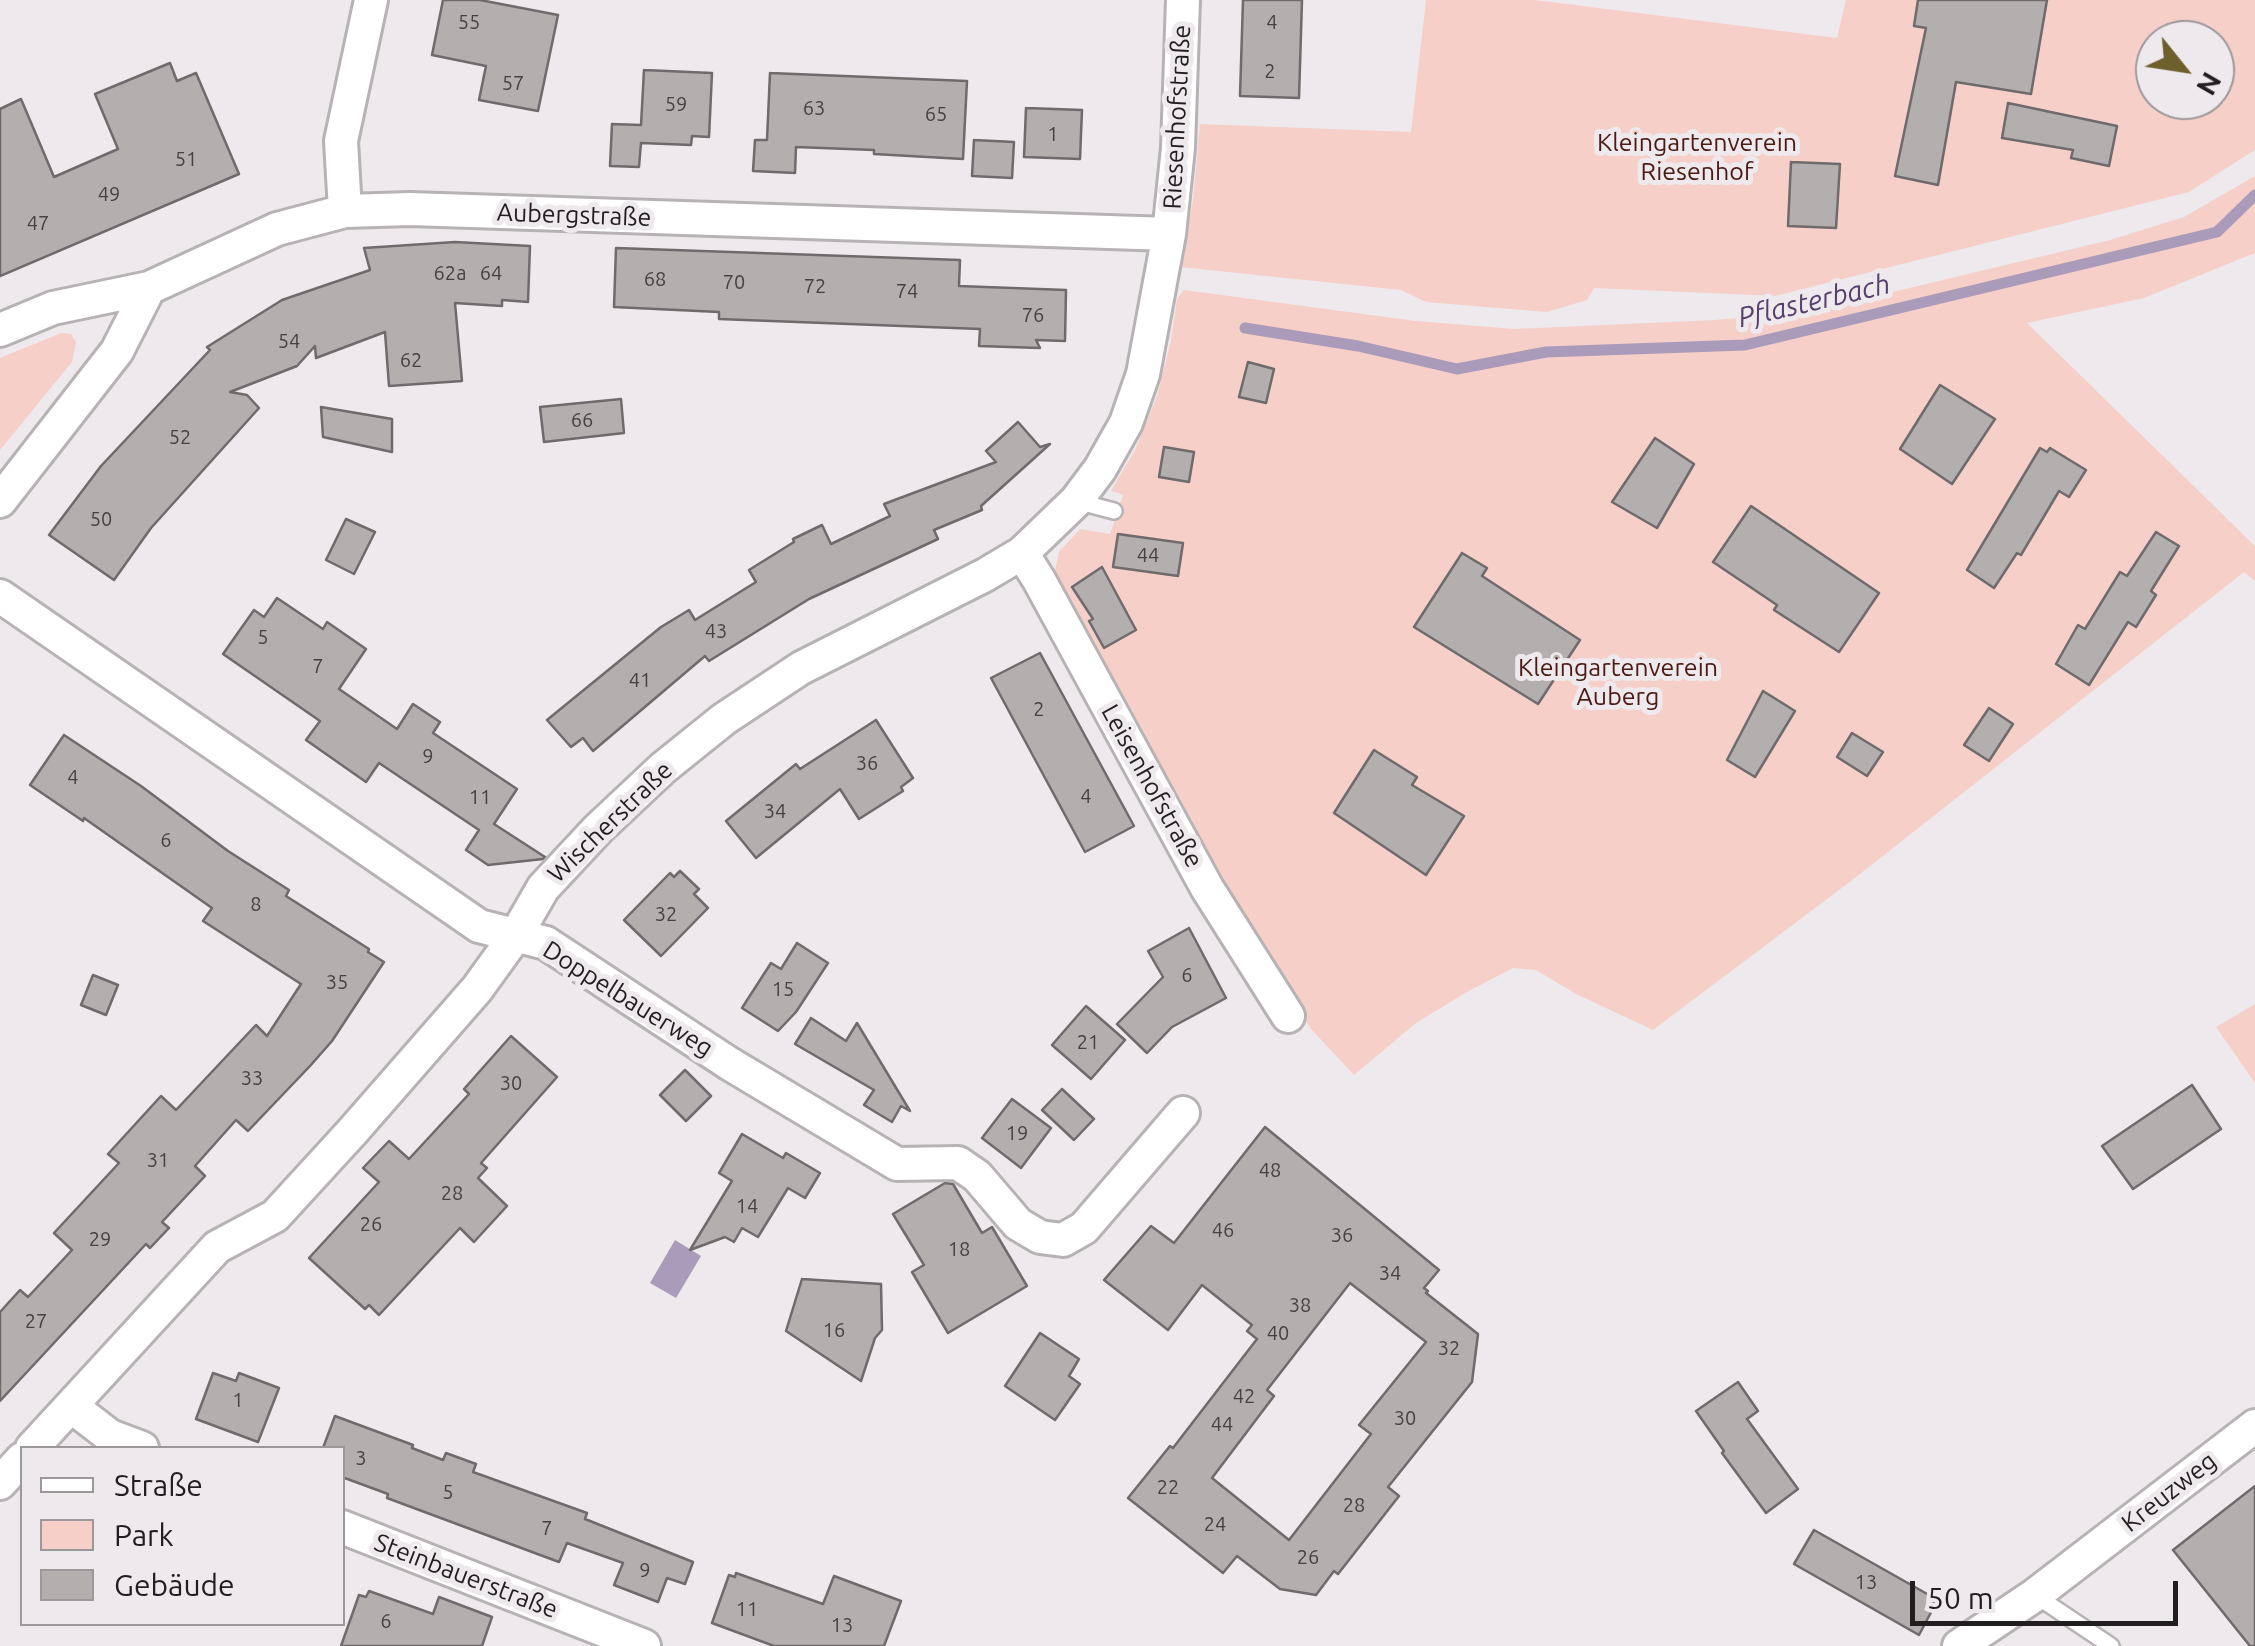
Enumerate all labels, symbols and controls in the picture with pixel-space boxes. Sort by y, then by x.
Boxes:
house number: 55 [458,10,480,34]
house number: 4 [1266,10,1278,34]
north arrow [2135,20,2235,120]
street label: Riesenhofstraße [1157,24,1197,210]
house number: 2 [1264,59,1276,83]
text: N [2191,67,2228,101]
house number: 57 [502,71,524,95]
house number: 59 [665,92,687,116]
house number: 63 [803,96,825,120]
house number: 65 [925,102,947,126]
house number: 1 [1047,122,1059,146]
park label: Kleingartenverein Riesenhof [1597,128,1797,187]
house number: 51 [175,147,197,171]
house number: 49 [98,182,120,206]
street label: Aubergstraße [496,197,652,233]
house number: 47 [27,211,49,235]
house number: 62a [434,261,466,285]
house number: 64 [480,261,502,285]
house number: 68 [644,267,666,291]
water label: Pflasterbach [1735,267,1893,335]
house number: 70 [723,270,745,294]
house number: 72 [804,274,826,298]
house number: 74 [896,279,918,303]
house number: 76 [1022,303,1044,327]
house number: 54 [278,329,300,353]
house number: 62 [400,348,422,372]
house number: 66 [571,408,593,432]
house number: 52 [169,425,191,449]
house number: 50 [90,507,112,531]
house number: 44 [1137,543,1159,567]
house number: 43 [705,619,727,643]
house number: 5 [257,625,269,649]
park label: Kleingartenverein Auberg [1518,653,1718,712]
house number: 7 [312,654,324,678]
house number: 41 [629,668,651,692]
house number: 2 [1033,697,1045,721]
street label: Leisenhofstraße [1095,699,1209,873]
house number: 9 [422,744,434,768]
house number: 36 [856,751,878,775]
street label: Wischerstraße [541,755,679,889]
house number: 4 [67,765,79,789]
house number: 4 [1080,784,1092,808]
house number: 11 [469,785,491,809]
house number: 34 [764,799,786,823]
house number: 6 [160,828,172,852]
house number: 8 [250,892,262,916]
house number: 32 [655,902,677,926]
street label: Doppelbauerweg [537,935,719,1063]
house number: 6 [1181,963,1193,987]
house number: 35 [326,970,348,994]
house number: 15 [772,977,794,1001]
house number: 21 [1077,1030,1099,1054]
house number: 33 [241,1066,263,1090]
house number: 30 [500,1071,522,1095]
house number: 19 [1006,1121,1028,1145]
house number: 31 [147,1148,169,1172]
house number: 48 [1259,1158,1281,1182]
house number: 28 [441,1181,463,1205]
house number: 14 [736,1194,758,1218]
house number: 26 [360,1212,382,1236]
house number: 46 [1212,1218,1234,1242]
house number: 36 [1331,1223,1353,1247]
house number: 29 [89,1227,111,1251]
house number: 18 [948,1237,970,1261]
house number: 34 [1379,1261,1401,1285]
house number: 38 [1289,1293,1311,1317]
house number: 27 [25,1309,47,1333]
house number: 16 [823,1318,845,1342]
house number: 40 [1267,1321,1289,1345]
house number: 32 [1438,1336,1460,1360]
house number: 42 [1233,1384,1255,1408]
house number: 1 [232,1388,244,1412]
house number: 30 [1394,1406,1416,1430]
house number: 44 [1211,1412,1233,1436]
legend [20,1446,345,1626]
house number: 3 [355,1446,367,1470]
street label: Kreuzweg [2116,1446,2222,1538]
text: Straße [114,1468,203,1502]
house number: 22 [1157,1475,1179,1499]
house number: 5 [442,1480,454,1504]
house number: 28 [1343,1493,1365,1517]
house number: 24 [1204,1512,1226,1536]
house number: 7 [541,1516,553,1540]
text: Park [114,1518,174,1552]
street label: Steinbauerstraße [370,1527,562,1625]
house number: 26 [1297,1545,1319,1569]
house number: 9 [639,1558,651,1582]
scale bar [1915,1561,2182,1623]
text: Gebäude [114,1568,235,1602]
house number: 13 [1855,1570,1877,1594]
text: 50 m [1927,1581,1994,1615]
house number: 11 [736,1597,758,1621]
house number: 6 [380,1609,392,1633]
house number: 13 [831,1613,853,1637]

